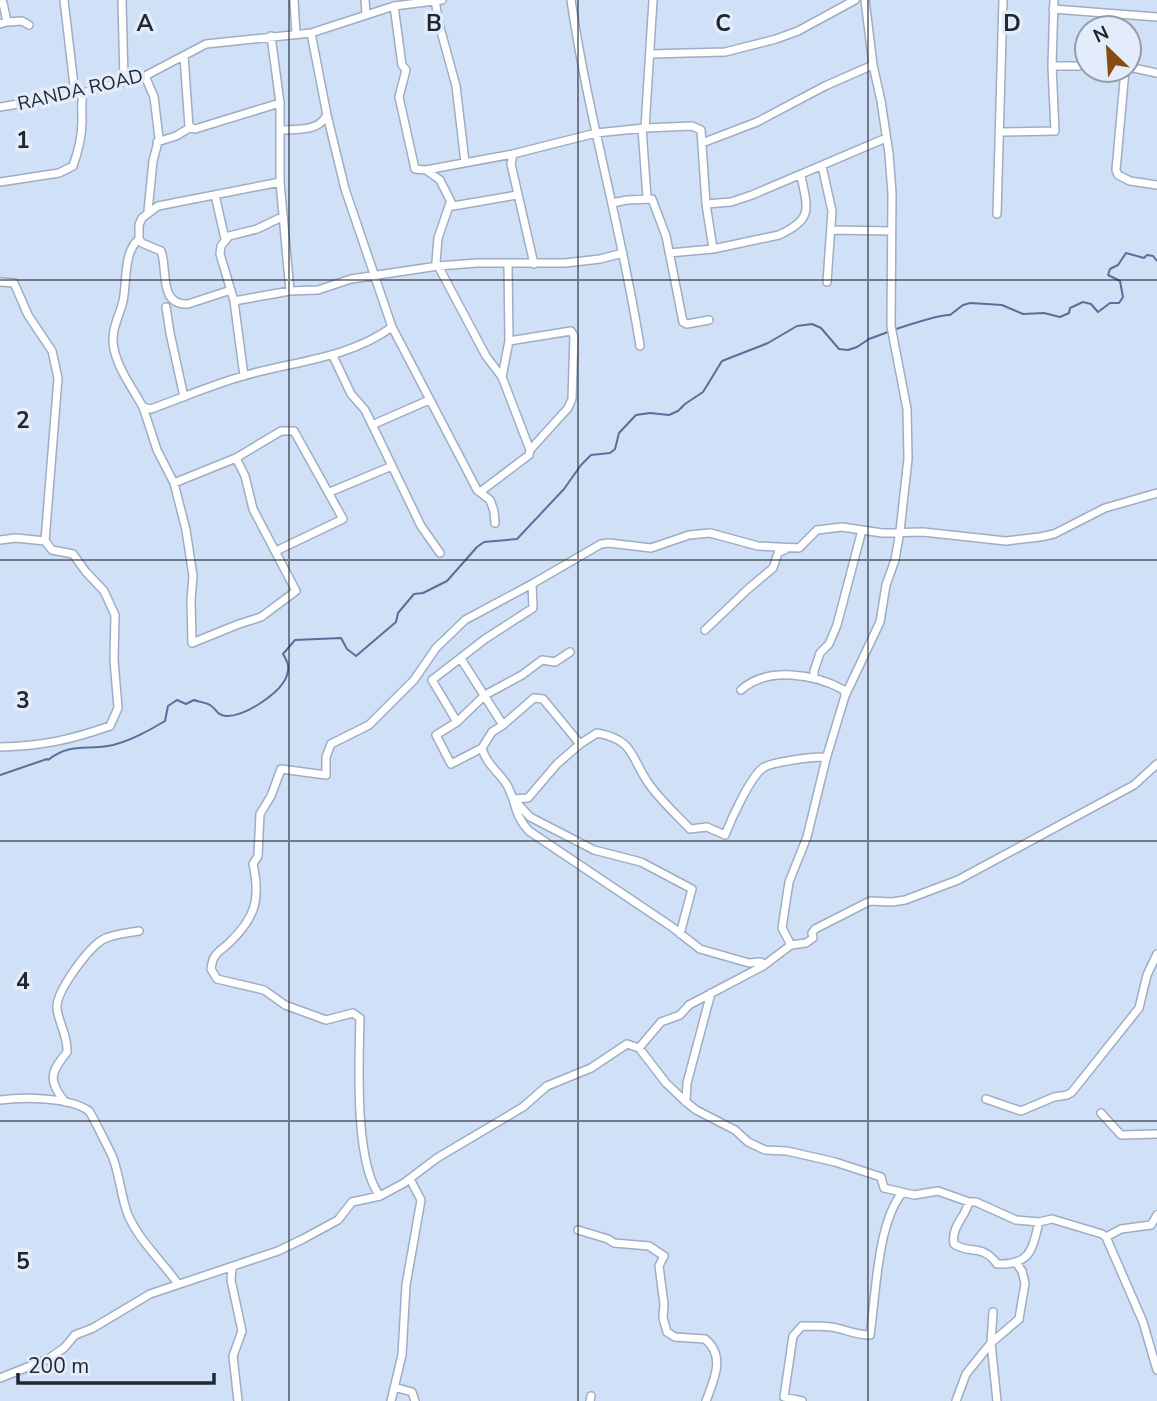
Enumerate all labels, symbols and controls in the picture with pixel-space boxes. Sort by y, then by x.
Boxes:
text: A [136,8,154,39]
text: B [426,8,442,39]
text: C [715,8,731,39]
text: D [1003,8,1021,39]
north arrow [1073,14,1143,84]
text: N [1089,20,1113,49]
street label: RANDA ROAD [15,63,145,117]
text: 1 [16,125,30,156]
text: 2 [16,405,30,436]
text: 3 [16,685,30,716]
text: 4 [16,966,30,997]
text: 5 [16,1246,30,1277]
scale bar [18,1342,214,1386]
text: 200 m [28,1352,89,1380]

